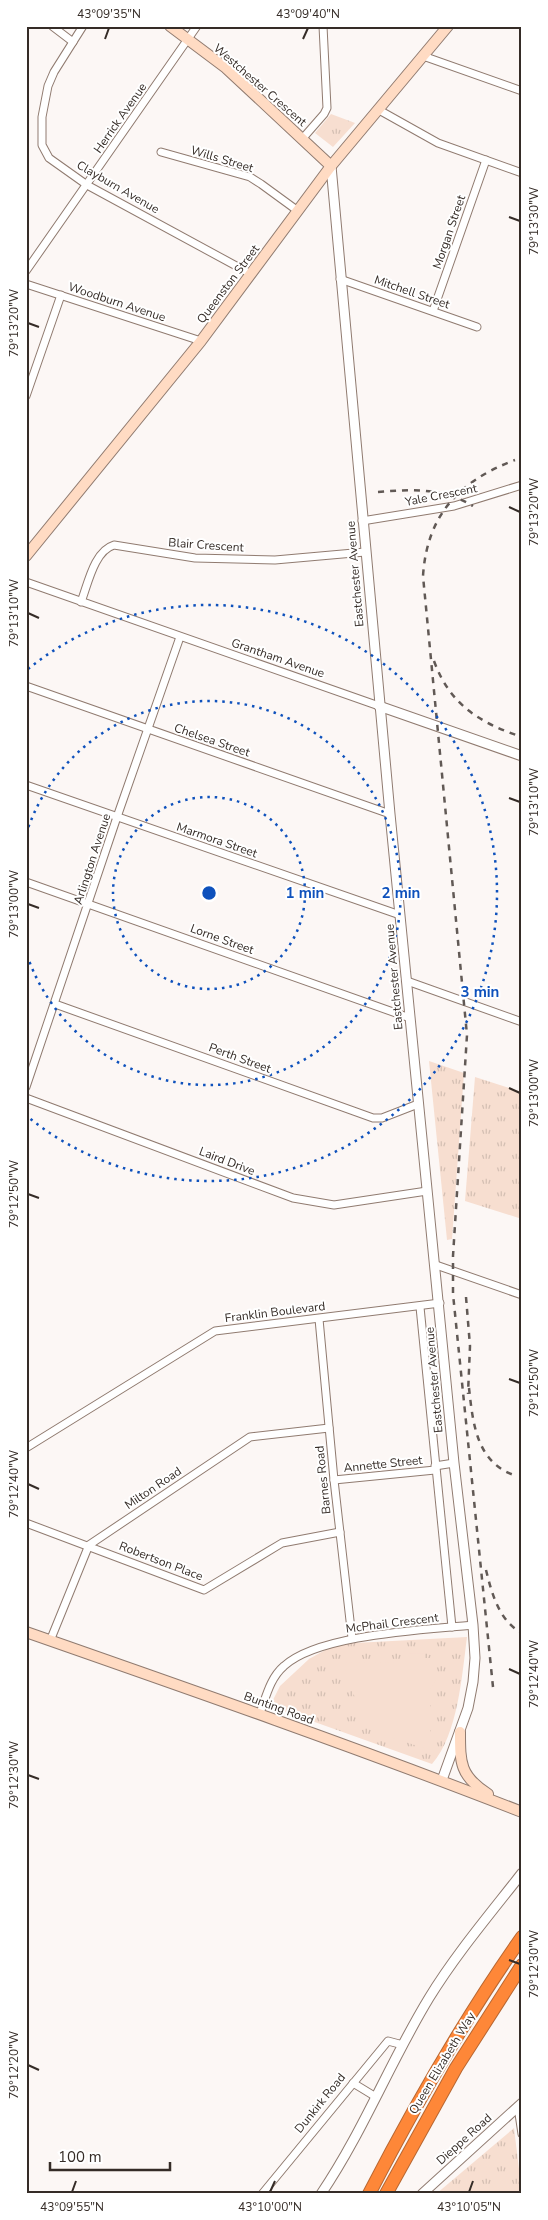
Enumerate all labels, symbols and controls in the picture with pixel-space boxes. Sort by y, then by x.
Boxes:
text: 43°09'35"N [77,6,141,22]
text: 43°09'40"N [276,6,340,22]
street label: Westchester Crescent [210,40,311,130]
street label: Herrick Avenue [90,80,150,156]
street label: Wills Street [189,142,256,176]
street label: Clayburn Avenue [74,157,162,217]
text: 79°13'30"W [526,187,542,255]
street label: Morgan Street [429,192,469,271]
street label: Queenston Street [193,241,263,327]
street label: Mitchell Street [372,272,453,313]
street label: Woodburn Avenue [66,279,168,325]
text: 79°13'20"W [6,289,22,357]
text: 79°13'20"W [526,478,542,546]
street label: Yale Crescent [403,480,479,510]
street label: Eastchester Avenue [342,520,368,628]
street label: Blair Crescent [168,534,245,556]
text: 79°13'10"W [6,579,22,647]
street label: Grantham Avenue [229,635,327,681]
street label: Chelsea Street [172,720,253,761]
text: 79°13'10"W [526,768,542,836]
street label: Arlington Avenue [70,811,114,907]
street label: Marmora Street [175,819,260,862]
text: 79°13'00"W [6,870,22,938]
text: 1 min [286,883,324,903]
text: 2 min [382,883,420,903]
centre of rings [200,884,218,902]
street label: Lorne Street [188,920,257,958]
street label: Eastchester Avenue [381,923,407,1031]
text: 3 min [461,982,499,1002]
street label: Perth Street [207,1039,274,1077]
text: 79°13'00"W [526,1059,542,1127]
street label: Laird Drive [197,1143,257,1179]
text: 79°12'50"W [6,1160,22,1228]
street label: Franklin Boulevard [224,1298,326,1326]
street label: Eastchester Avenue [421,1326,447,1434]
text: 79°12'50"W [526,1349,542,1417]
street label: Barnes Road [311,1445,335,1515]
text: 79°12'40"W [6,1450,22,1518]
street label: Annette Street [343,1452,424,1476]
street label: Milton Road [122,1463,184,1513]
street label: Robertson Place [117,1538,205,1584]
street label: McPhail Crescent [345,1609,440,1637]
text: 79°12'40"W [526,1640,542,1708]
street label: Bunting Road [242,1688,316,1728]
text: 79°12'30"W [6,1741,22,1809]
text: 79°12'30"W [526,1930,542,1998]
street label: Queen Elizabeth Way [405,2008,479,2117]
text: 79°12'20"W [6,2031,22,2099]
street label: Dunkirk Road [291,2070,349,2136]
street label: Dieppe Road [433,2110,495,2168]
scale bar [50,2140,170,2172]
text: 100 m [58,2147,102,2167]
text: 43°09'55"N [40,2199,104,2215]
text: 43°10'00"N [238,2199,302,2215]
text: 43°10'05"N [437,2199,501,2215]

